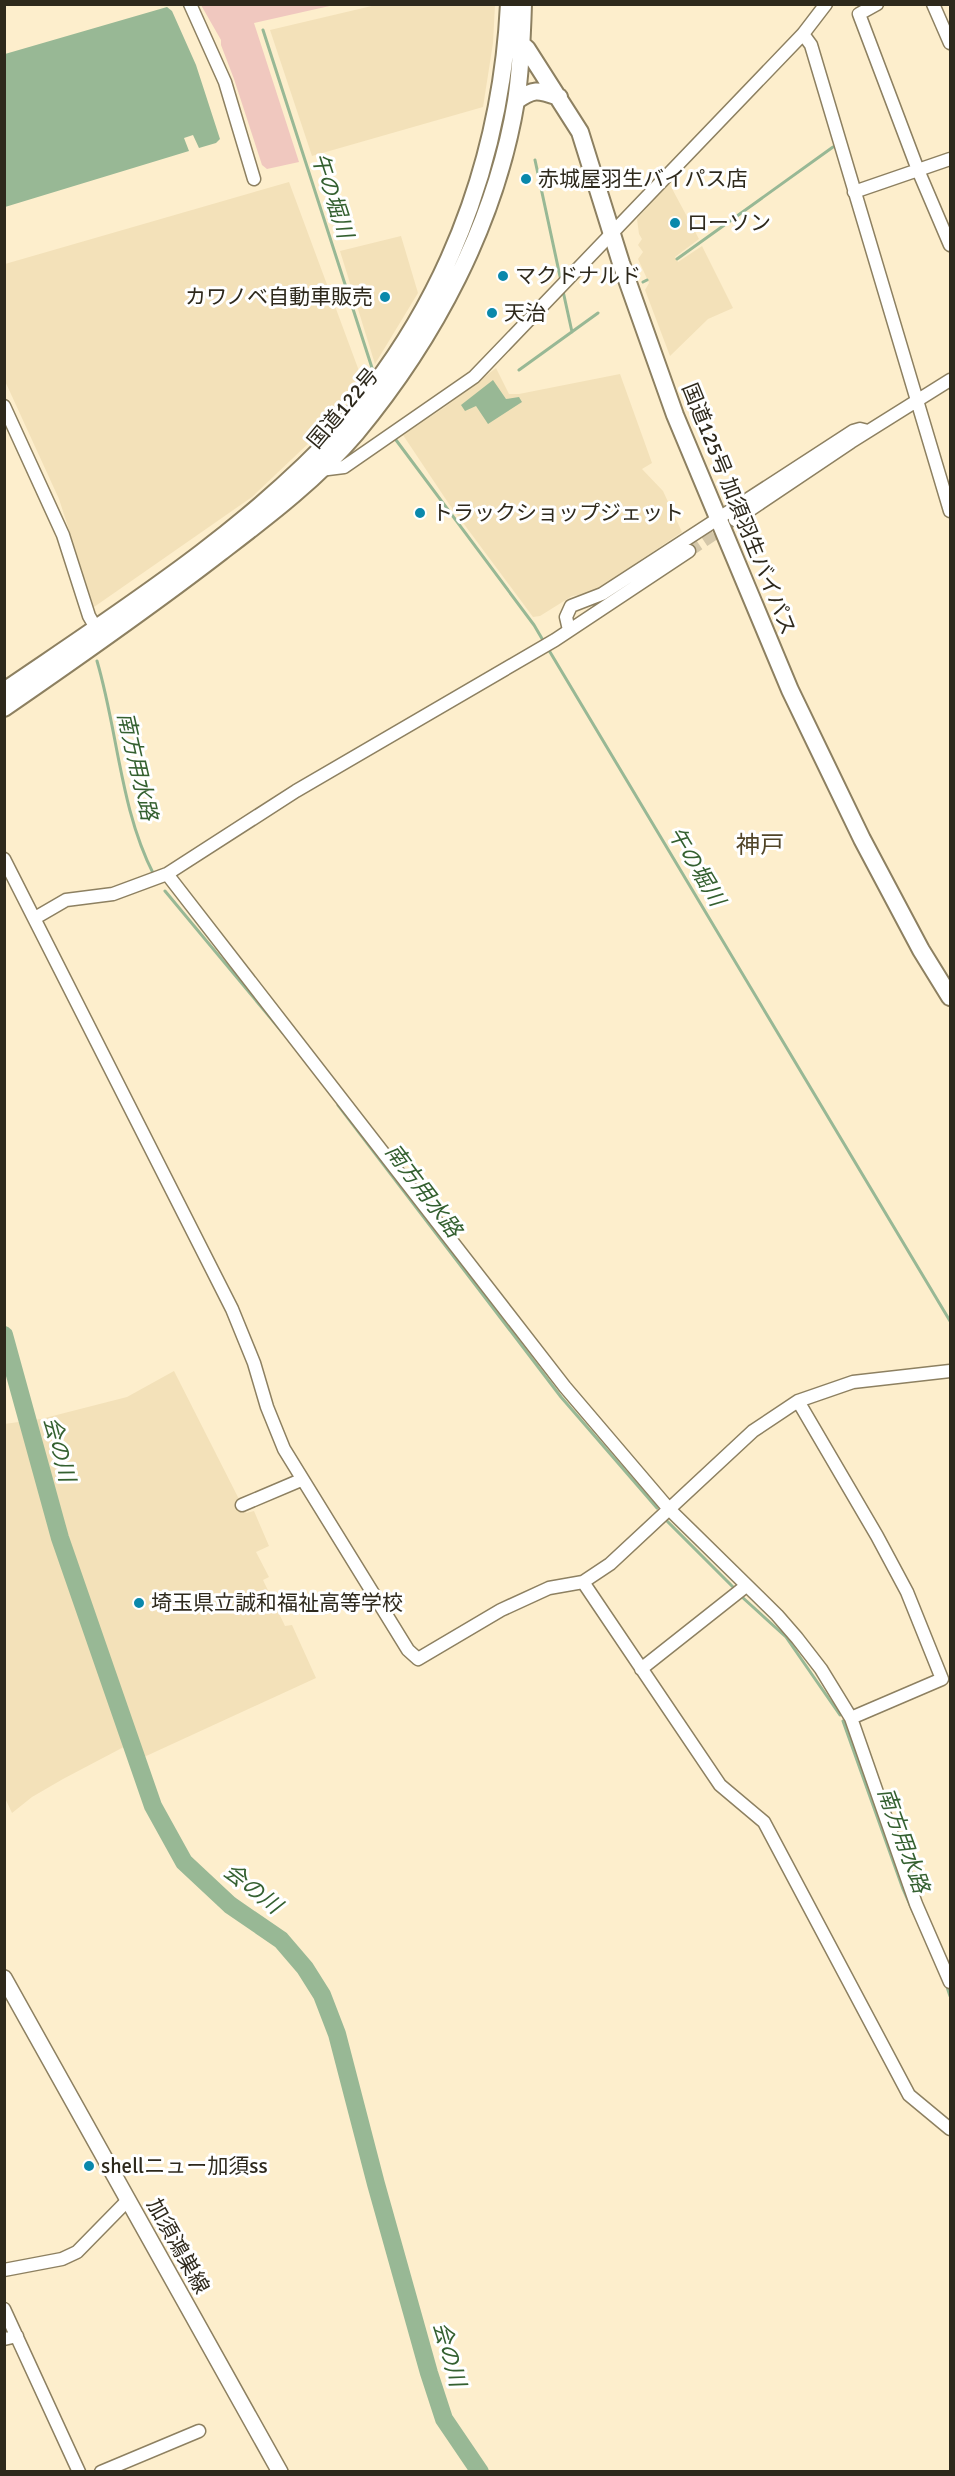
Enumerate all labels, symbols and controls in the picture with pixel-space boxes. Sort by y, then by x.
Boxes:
water label: 午の堀川 [306,149,360,243]
place label: 赤城屋羽生バイパス店 [538,166,748,192]
marker: 赤城屋羽生バイパス店 [519,172,533,186]
place label: ローソン [687,210,771,236]
marker: ローソン [668,216,682,230]
place label: マクドナルド [515,263,641,289]
marker: マクドナルド [496,269,510,283]
place label: カワノベ自動車販売 [185,284,373,310]
marker: カワノベ自動車販売 [378,290,392,304]
place label: 天治 [504,300,546,326]
marker: 天治 [485,306,499,320]
street label: 国道122号 [302,362,384,454]
street label: 国道125号 加須羽生バイパス [677,379,801,639]
place label: トラックショップジェット [432,500,684,526]
marker: トラックショップジェット [413,506,427,520]
water label: 南方用水路 [112,709,163,825]
water label: 午の堀川 [662,822,732,913]
district label: 神戸 [736,830,784,860]
water label: 南方用水路 [380,1138,469,1244]
water label: 会の川 [38,1414,82,1486]
place label: 埼玉県立誠和福祉高等学校 [151,1590,403,1616]
marker: 埼玉県立誠和福祉高等学校 [132,1596,146,1610]
water label: 南方用水路 [872,1784,936,1898]
water label: 会の川 [218,1857,289,1921]
place label: shellニュー加須ss [101,2153,268,2179]
marker: shellニュー加須ss [82,2159,96,2173]
street label: 加須鴻巣線 [141,2194,215,2298]
water label: 会の川 [427,2319,472,2391]

